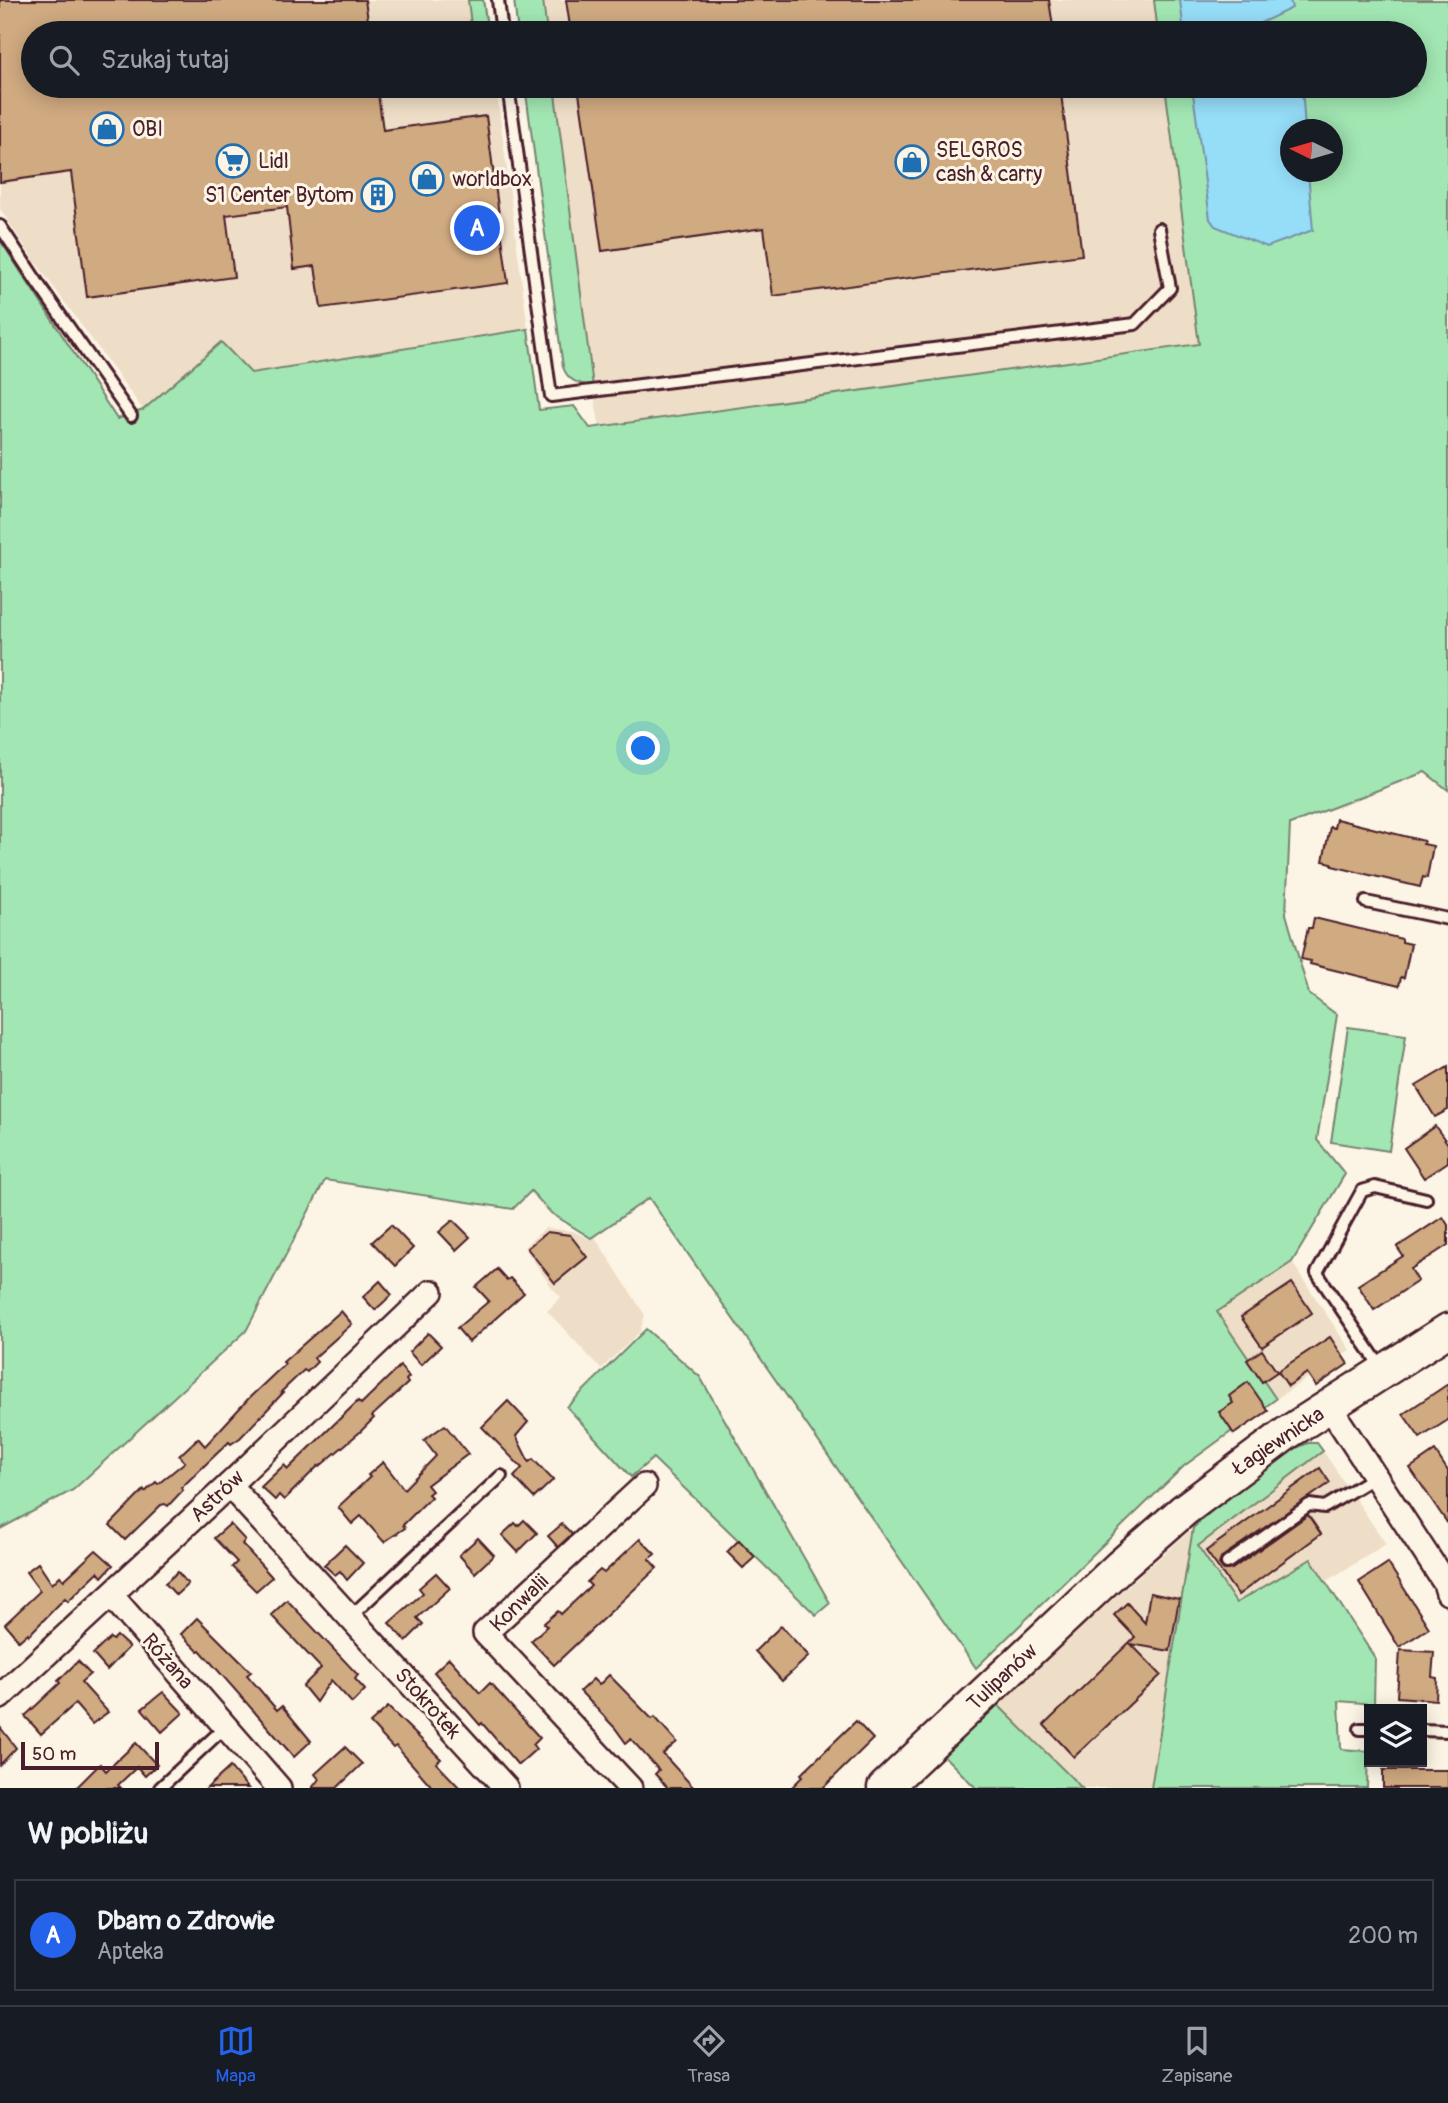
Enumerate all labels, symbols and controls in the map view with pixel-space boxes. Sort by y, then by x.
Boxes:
search box [21,21,1427,98]
icon: search [45,41,83,79]
text: Szukaj tutaj [101,44,229,76]
shop icon: OBI [88,110,126,148]
place label: OBI [132,116,163,143]
north arrow [1280,119,1343,182]
place label: SELGROS cash & carry [936,137,1042,188]
supermarket icon: Lidl [214,142,252,180]
shop icon: SELGROS cash & carry [893,143,931,181]
place label: Lidl [258,148,289,175]
shop icon: worldbox [408,160,446,198]
place label: worldbox [452,166,532,193]
building icon: S1 Center Bytom [359,176,397,214]
place label: S1 Center Bytom [205,182,354,209]
pin: A [454,202,500,254]
your location [626,731,660,765]
street label: Łagiewnicka [1225,1401,1330,1483]
street label: Astrów [184,1464,250,1528]
street label: Konwalii [484,1568,555,1638]
street label: Różana [136,1628,199,1695]
street label: Tulipanów [961,1638,1043,1717]
street label: Stokrotek [389,1662,467,1745]
map controls [1364,1704,1427,1767]
button: layers [1364,1704,1427,1767]
scale bar [21,1739,159,1771]
text: 50 m [32,1742,76,1766]
text: W pobliżu [28,1815,148,1852]
text: Dbam o Zdrowie [97,1905,274,1937]
text: A [46,1921,60,1950]
text: 200 m [1348,1921,1418,1950]
text: Apteka [97,1937,164,1966]
tab: Mapa [216,2022,256,2088]
tab: Trasa [687,2022,730,2088]
tab: Zapisane [1161,2022,1232,2088]

